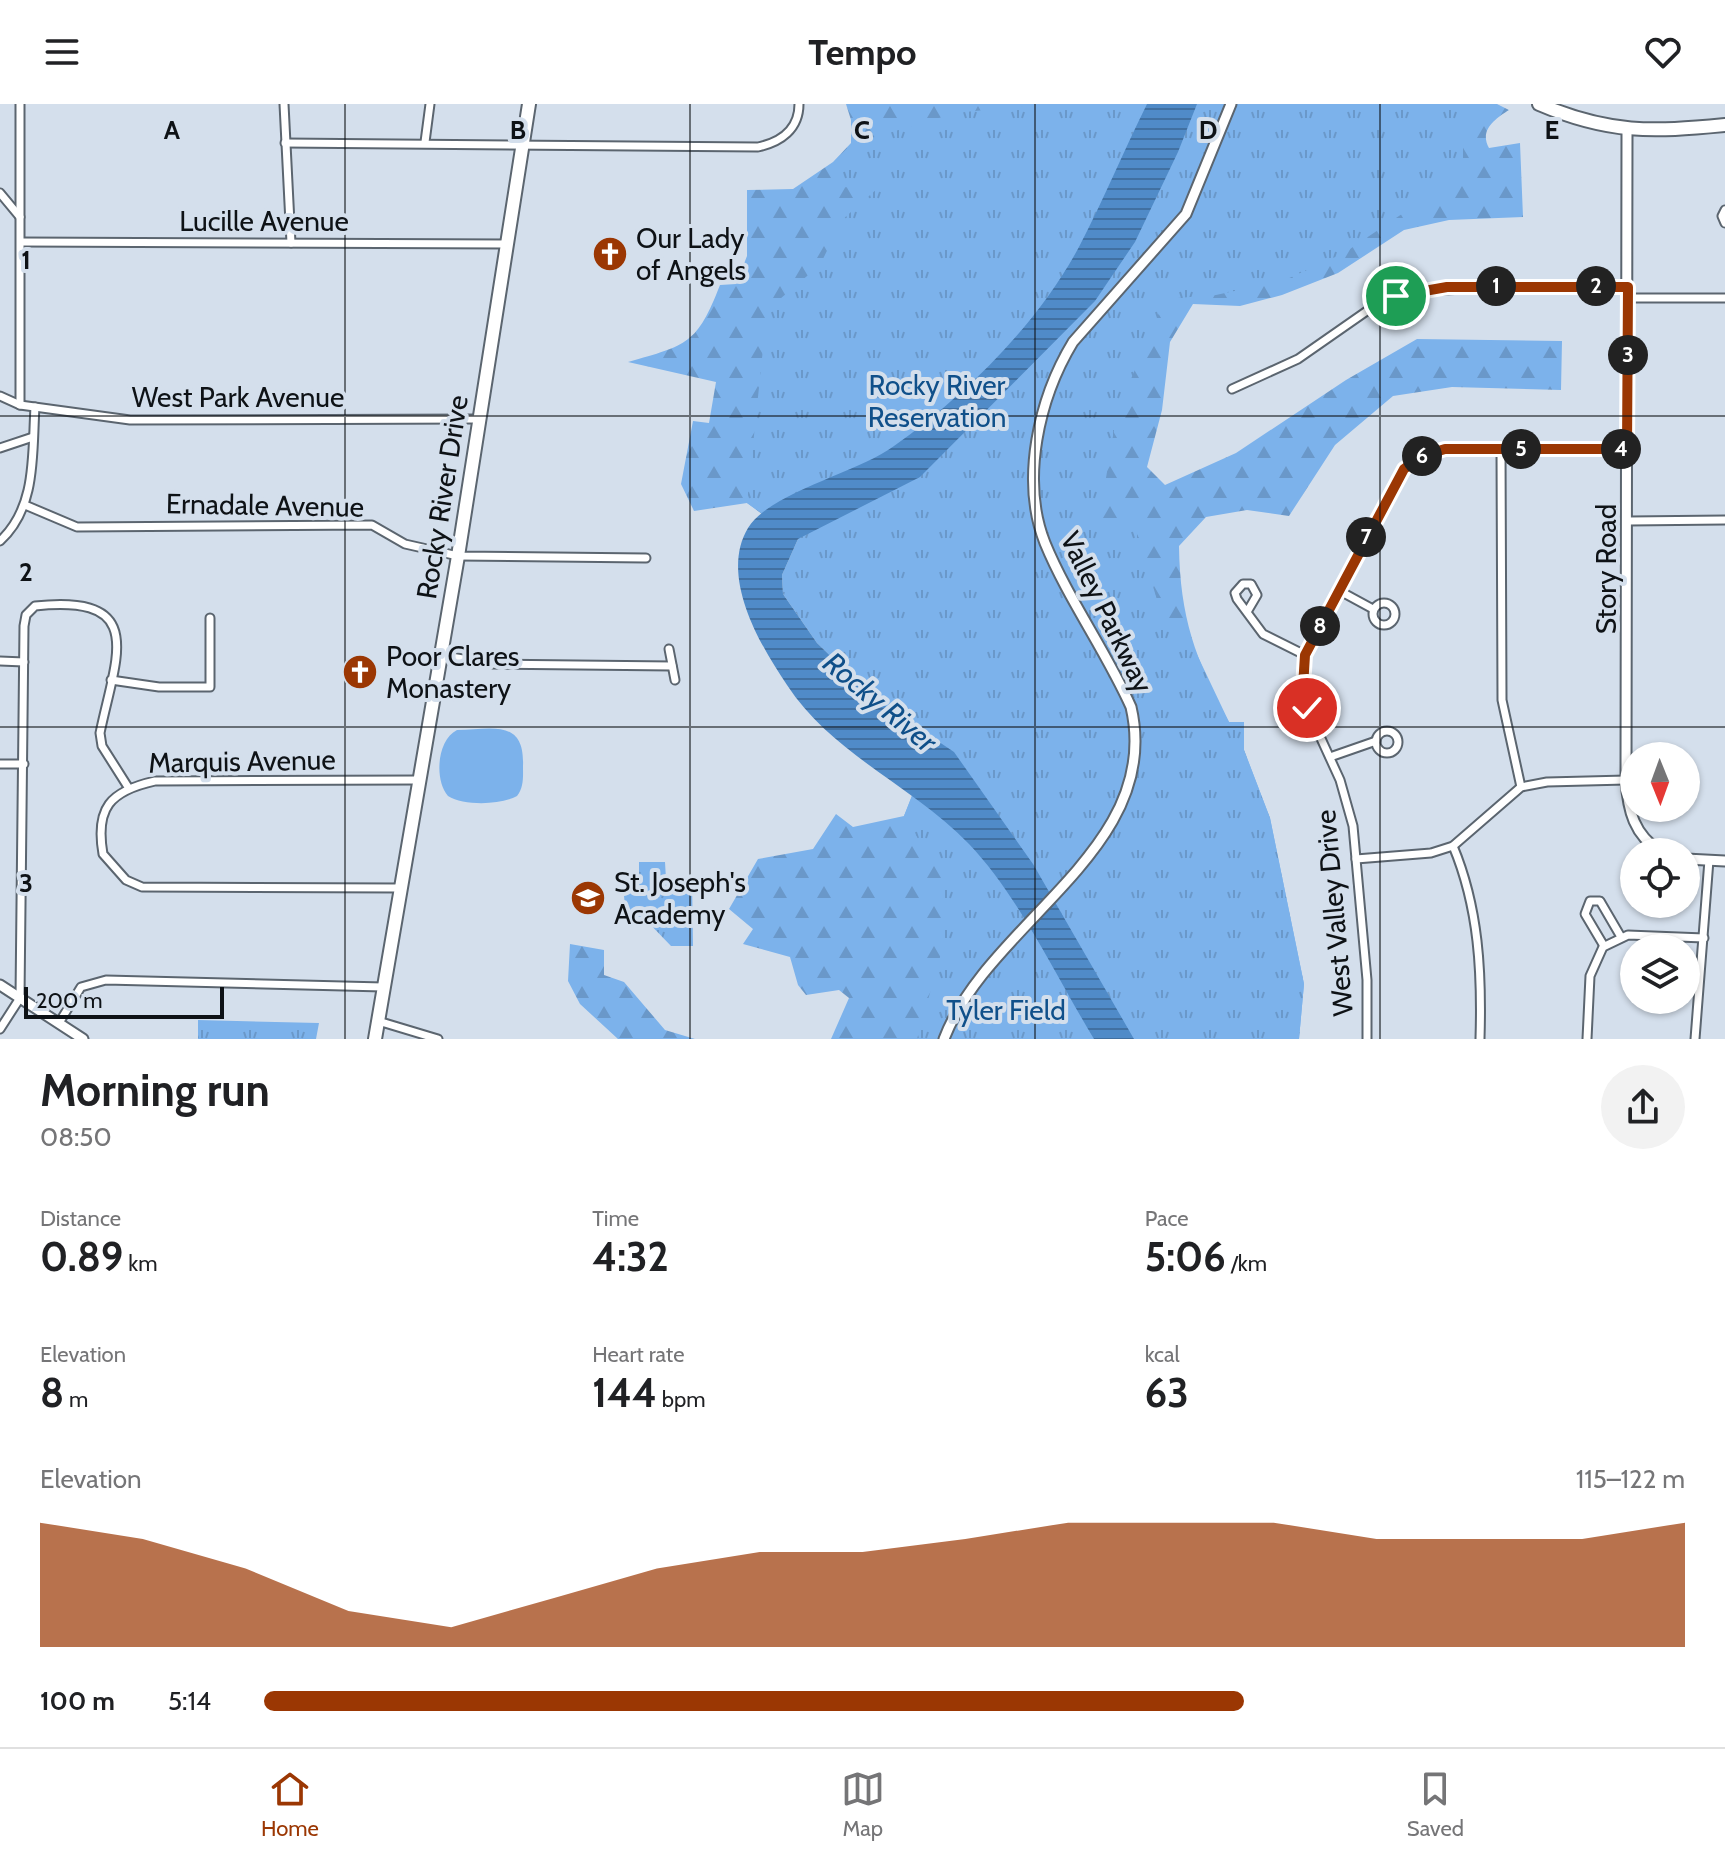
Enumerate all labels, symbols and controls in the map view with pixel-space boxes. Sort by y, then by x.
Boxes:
icon: menu [40,30,84,74]
text: Tempo [808,30,917,74]
icon: heart [1641,30,1685,74]
text: A [164,114,181,146]
text: B [510,114,526,146]
text: C [854,114,870,146]
text: D [1199,114,1217,146]
text: E [1545,114,1559,146]
street label: Lucille Avenue [179,204,349,238]
place label: Our Lady of Angels [636,221,746,287]
church icon: Our Lady of Angels [591,235,629,273]
text: 1 [21,244,31,276]
pin [1362,262,1430,330]
pin: 1 [1476,266,1516,306]
pin: 2 [1576,266,1616,306]
text: 1 [1492,272,1500,299]
text: 2 [1590,272,1602,299]
icon: arrive [1374,274,1418,318]
pin: 3 [1608,335,1648,375]
text: 3 [1622,341,1634,368]
park label: Rocky River Reservation [868,368,1006,434]
street label: West Park Avenue [132,380,344,414]
street label: Rocky River Drive [409,393,475,601]
pin: 5 [1501,429,1541,469]
pin: 4 [1601,429,1641,469]
text: 5 [1515,435,1527,462]
text: 4 [1614,435,1628,462]
pin: 6 [1402,436,1442,476]
text: 6 [1416,442,1428,469]
street label: Ernadale Avenue [166,486,364,524]
street label: Story Road [1589,504,1623,634]
pin: 7 [1346,517,1386,557]
text: 7 [1360,523,1372,550]
street label: Valley Parkway [1053,526,1161,698]
text: 2 [19,556,33,588]
pin: 8 [1300,606,1340,646]
text: 8 [1313,612,1327,639]
place label: Poor Clares Monastery [386,639,519,705]
water label: Rocky River [816,644,945,761]
church icon: Poor Clares Monastery [341,653,379,691]
pin [1273,674,1341,742]
icon: check [1285,686,1329,730]
street label: Marquis Avenue [148,742,336,780]
north arrow [1620,742,1700,822]
map controls [1620,742,1700,1014]
street label: West Valley Drive [1308,808,1360,1018]
button: locate [1620,838,1700,918]
place label: St. Joseph's Academy [614,865,746,931]
text: 3 [19,867,33,899]
school or university icon: St. Joseph's Academy [569,879,607,917]
button: layers [1620,934,1700,1014]
scale bar [24,983,224,1019]
text: 200 m [36,987,102,1014]
park label: Tyler Field [946,993,1066,1027]
text: Morning run [40,1064,270,1117]
button: share [1601,1065,1685,1149]
text: 08:50 [40,1121,112,1153]
text: Distance [40,1205,121,1232]
text: Time [592,1205,639,1232]
text: Pace [1145,1205,1189,1232]
text: 0.89 [40,1232,123,1281]
text: 4:32 [592,1232,669,1281]
text: 5:06 [1145,1232,1226,1281]
text: km [123,1250,157,1277]
text: /km [1226,1250,1267,1277]
text: Elevation [40,1341,126,1368]
text: Heart rate [592,1341,684,1368]
text: kcal [1145,1341,1180,1368]
text: 8 [40,1368,64,1417]
text: 144 [592,1368,657,1417]
text: 63 [1145,1368,1189,1417]
text: m [64,1386,88,1413]
text: bpm [657,1386,706,1413]
text: Elevation [40,1463,142,1495]
text: 115–122 m [1576,1463,1685,1495]
text: 100 m [40,1685,115,1717]
text: 5:14 [168,1685,211,1717]
tab: Home [261,1767,319,1842]
tab: Map [841,1767,885,1842]
tab: Saved [1407,1767,1464,1842]

